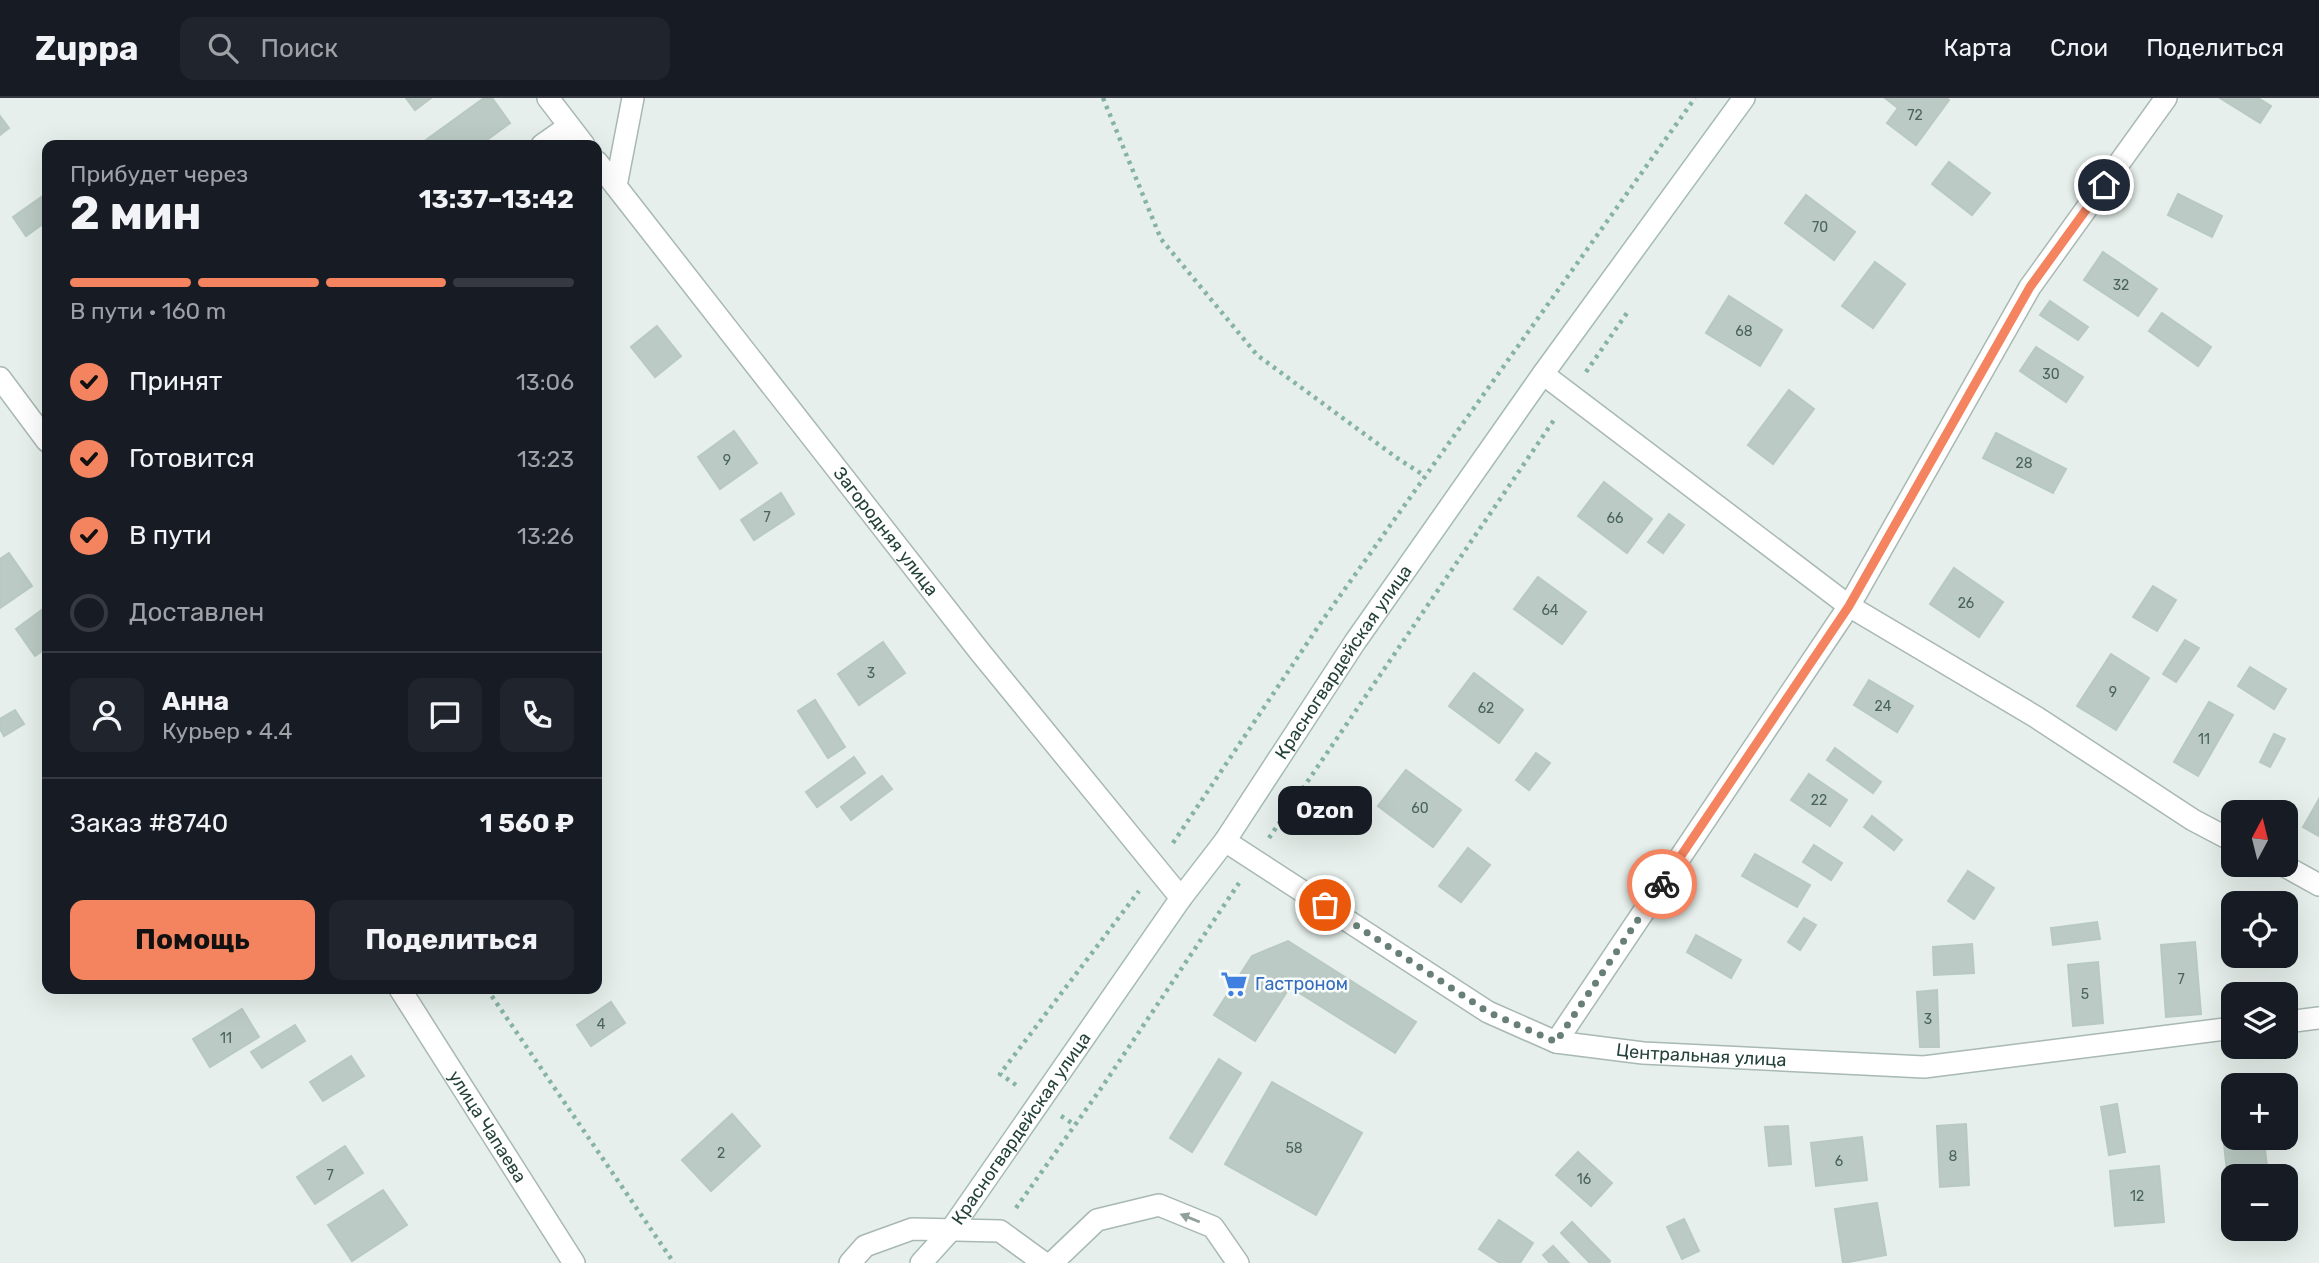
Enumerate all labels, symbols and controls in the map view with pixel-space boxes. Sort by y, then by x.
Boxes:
search box [180,17,670,80]
text: Zuppa [35,29,138,68]
icon: search [204,29,242,67]
text: Поиск [260,33,338,64]
text: Карта [1943,34,2012,62]
text: Слои [2050,34,2108,62]
text: Поделиться [2146,34,2284,62]
house number: 72 [1907,107,1923,124]
pin [2074,155,2134,215]
text: Прибудет через [70,160,248,188]
icon: home [2085,166,2123,204]
text: 13:37–13:42 [419,184,574,215]
text: 2 мин [70,186,202,241]
house number: 70 [1812,219,1828,236]
house number: 32 [2113,277,2129,294]
text: В пути · 160 m [70,297,226,325]
house number: 68 [1735,323,1753,340]
icon: check [70,363,108,401]
text: Принят [129,366,222,397]
house number: 30 [2042,366,2060,383]
text: 13:06 [516,368,574,396]
icon: check [70,440,108,478]
text: Готовится [129,443,255,474]
text: 13:23 [517,445,574,473]
house number: 9 [723,452,731,469]
house number: 28 [2015,455,2033,472]
street label: Загородняя улица [829,463,943,600]
house number: 7 [763,509,771,526]
house number: 66 [1607,510,1623,527]
icon: check [70,517,108,555]
text: В пути [129,520,212,551]
text: 13:26 [517,522,574,550]
street label: Красногвардейская улица [1270,561,1417,763]
house number: 26 [1958,595,1974,612]
text: Доставлен [129,597,264,628]
house number: 64 [1541,602,1559,619]
house number: 3 [867,665,875,682]
button: person [70,678,144,752]
button: chat [408,678,482,752]
button: phone [500,678,574,752]
house number: 9 [2109,684,2117,701]
text: Анна [162,686,229,717]
house number: 24 [1875,698,1892,715]
house number: 62 [1478,700,1494,717]
text: Курьер · 4.4 [162,717,293,745]
house number: 11 [2198,731,2210,748]
callout: Ozon [1278,786,1372,835]
house number: 22 [1811,792,1827,809]
text: Ozon [1296,796,1354,824]
house number: 60 [1411,800,1429,817]
north arrow [2221,800,2298,877]
map controls [2221,800,2298,1241]
text: Заказ #8740 [70,808,228,839]
text: 1 560 ₽ [480,808,574,839]
courier [1627,849,1697,919]
icon: bike [1643,865,1681,903]
pin [1295,875,1355,935]
icon: bag [1306,886,1344,924]
button: locate [2221,891,2298,968]
button: Помощь [70,900,315,980]
button: Поделиться [329,900,574,980]
supermarket icon: Гастроном [1219,969,1249,999]
house number: 7 [2177,971,2185,988]
place label: Гастроном [1255,973,1348,995]
button: layers [2221,982,2298,1059]
house number: 5 [2081,986,2089,1003]
house number: 3 [1924,1011,1932,1028]
house number: 4 [597,1016,606,1033]
street label: Красногвардейская улица [947,1028,1096,1229]
house number: 11 [220,1030,232,1047]
street label: Центральная улица [1615,1039,1787,1071]
street label: улица Чапаева [444,1066,531,1187]
button: + [2221,1073,2298,1150]
house number: 58 [1285,1140,1303,1157]
house number: 2 [717,1145,725,1162]
house number: 8 [1949,1148,1958,1165]
house number: 6 [1835,1153,1843,1170]
button: − [2221,1164,2298,1241]
house number: 7 [326,1167,334,1184]
house number: 16 [1577,1171,1591,1188]
house number: 12 [2130,1188,2144,1205]
one-way arrow [1180,1212,1200,1224]

